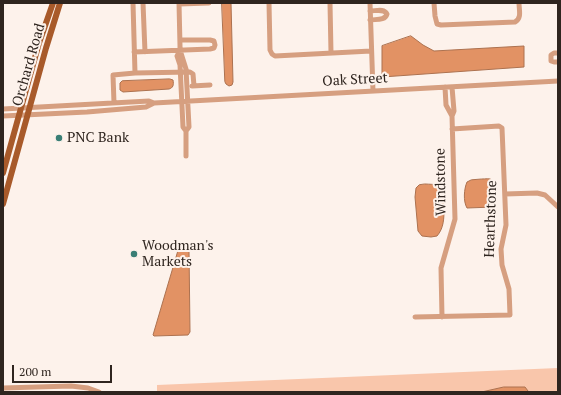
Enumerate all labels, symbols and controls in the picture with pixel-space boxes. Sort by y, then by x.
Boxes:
street label: Orchard Road [9,22,49,108]
street label: Oak Street [322,70,388,90]
place label: PNC Bank [67,130,129,146]
marker: PNC Bank [54,133,64,143]
street label: Windstone [432,148,450,216]
street label: Hearthstone [481,180,501,258]
place label: Woodman's Markets [142,238,214,270]
marker: Woodman's Markets [129,249,139,259]
scale bar [14,357,114,383]
text: 200 m [19,364,51,379]

